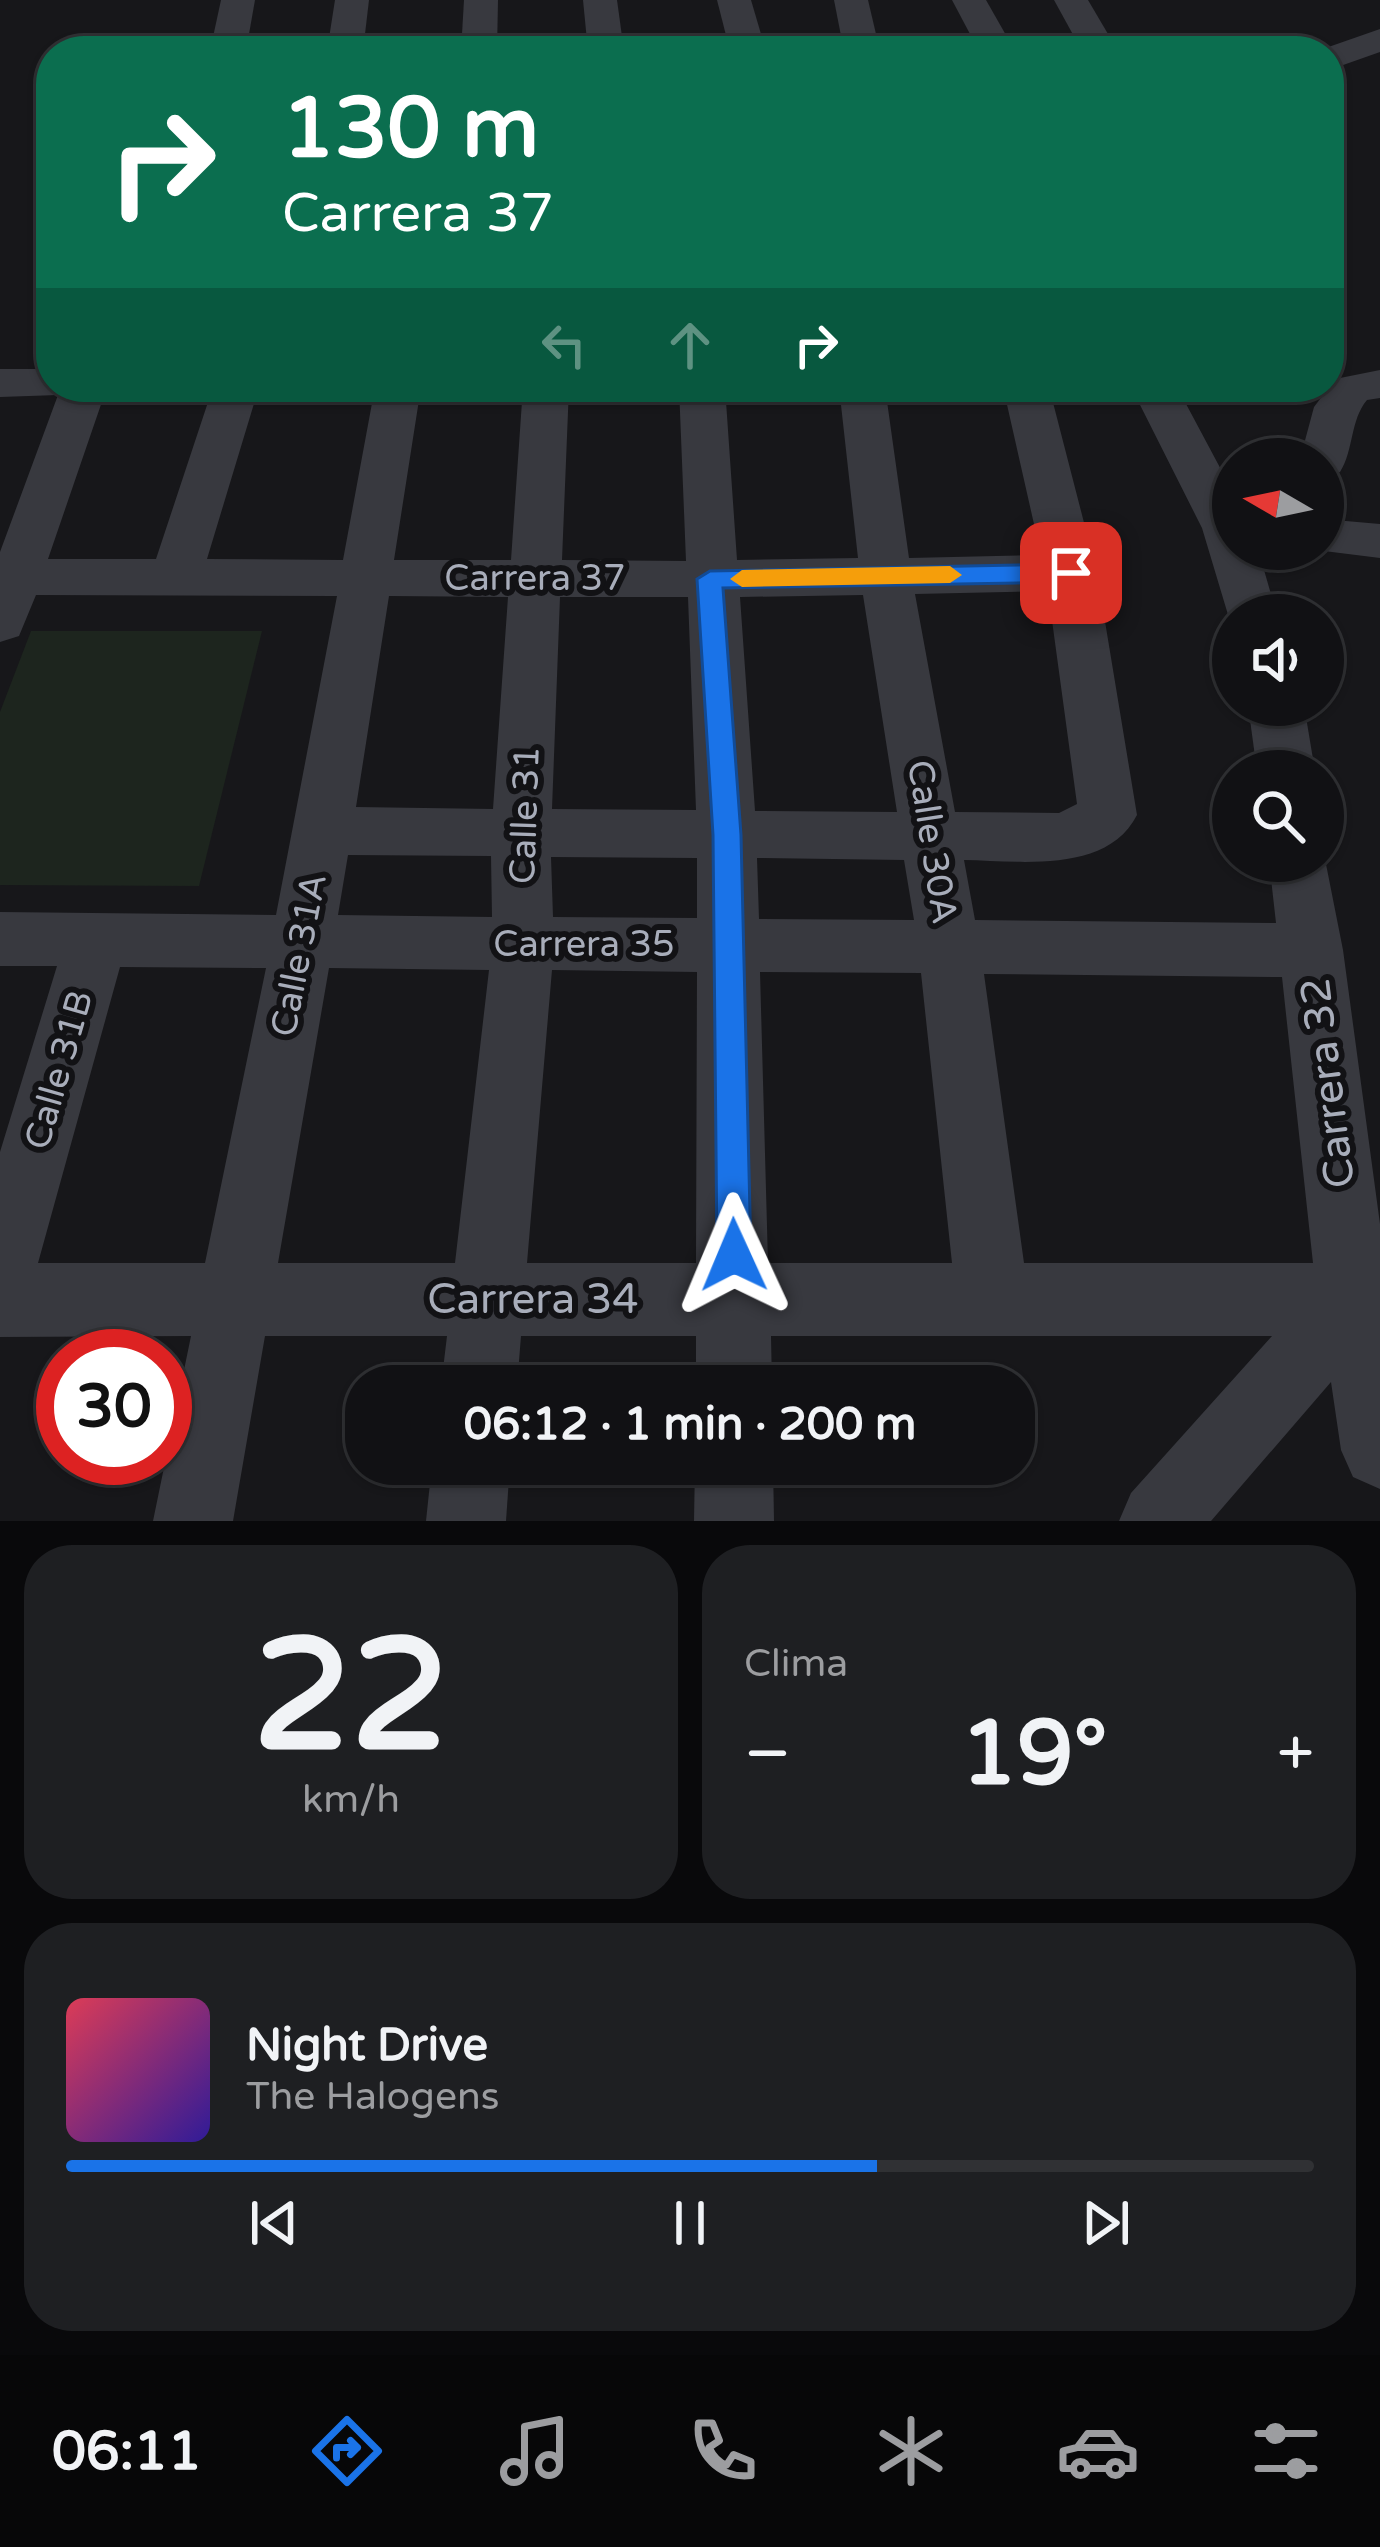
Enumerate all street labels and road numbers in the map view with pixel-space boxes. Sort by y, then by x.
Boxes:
street label: Carrera 37 [444,557,626,600]
street label: Calle 31 [501,745,549,885]
street label: Calle 30A [898,757,966,927]
street label: Calle 31A [262,870,336,1040]
street label: Carrera 35 [493,923,675,966]
street label: Carrera 32 [1290,975,1366,1191]
street label: Calle 31B [16,986,102,1154]
street label: Carrera 34 [427,1274,639,1325]

